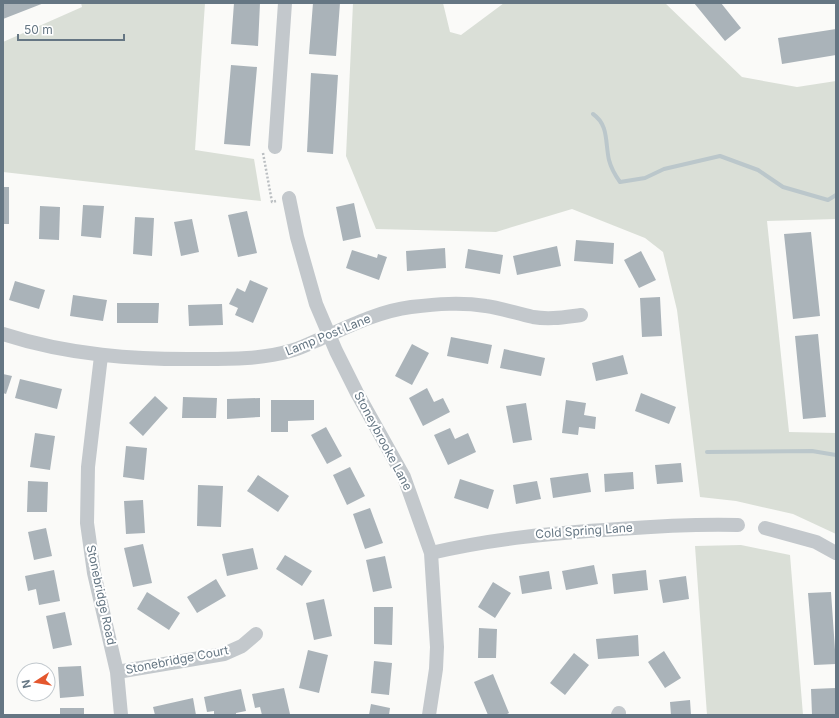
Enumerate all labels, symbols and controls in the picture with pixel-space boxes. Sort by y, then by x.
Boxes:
scale bar [18,16,124,42]
text: 50 m [24,22,53,37]
street label: Lamp Post Lane [283,311,373,358]
street label: Stoneybrooke Lane [351,389,416,493]
street label: Cold Spring Lane [535,520,633,541]
street label: Stonebridge Road [84,544,119,646]
street label: Stonebridge Court [124,642,230,677]
north arrow [16,662,56,702]
text: N [18,679,34,690]

